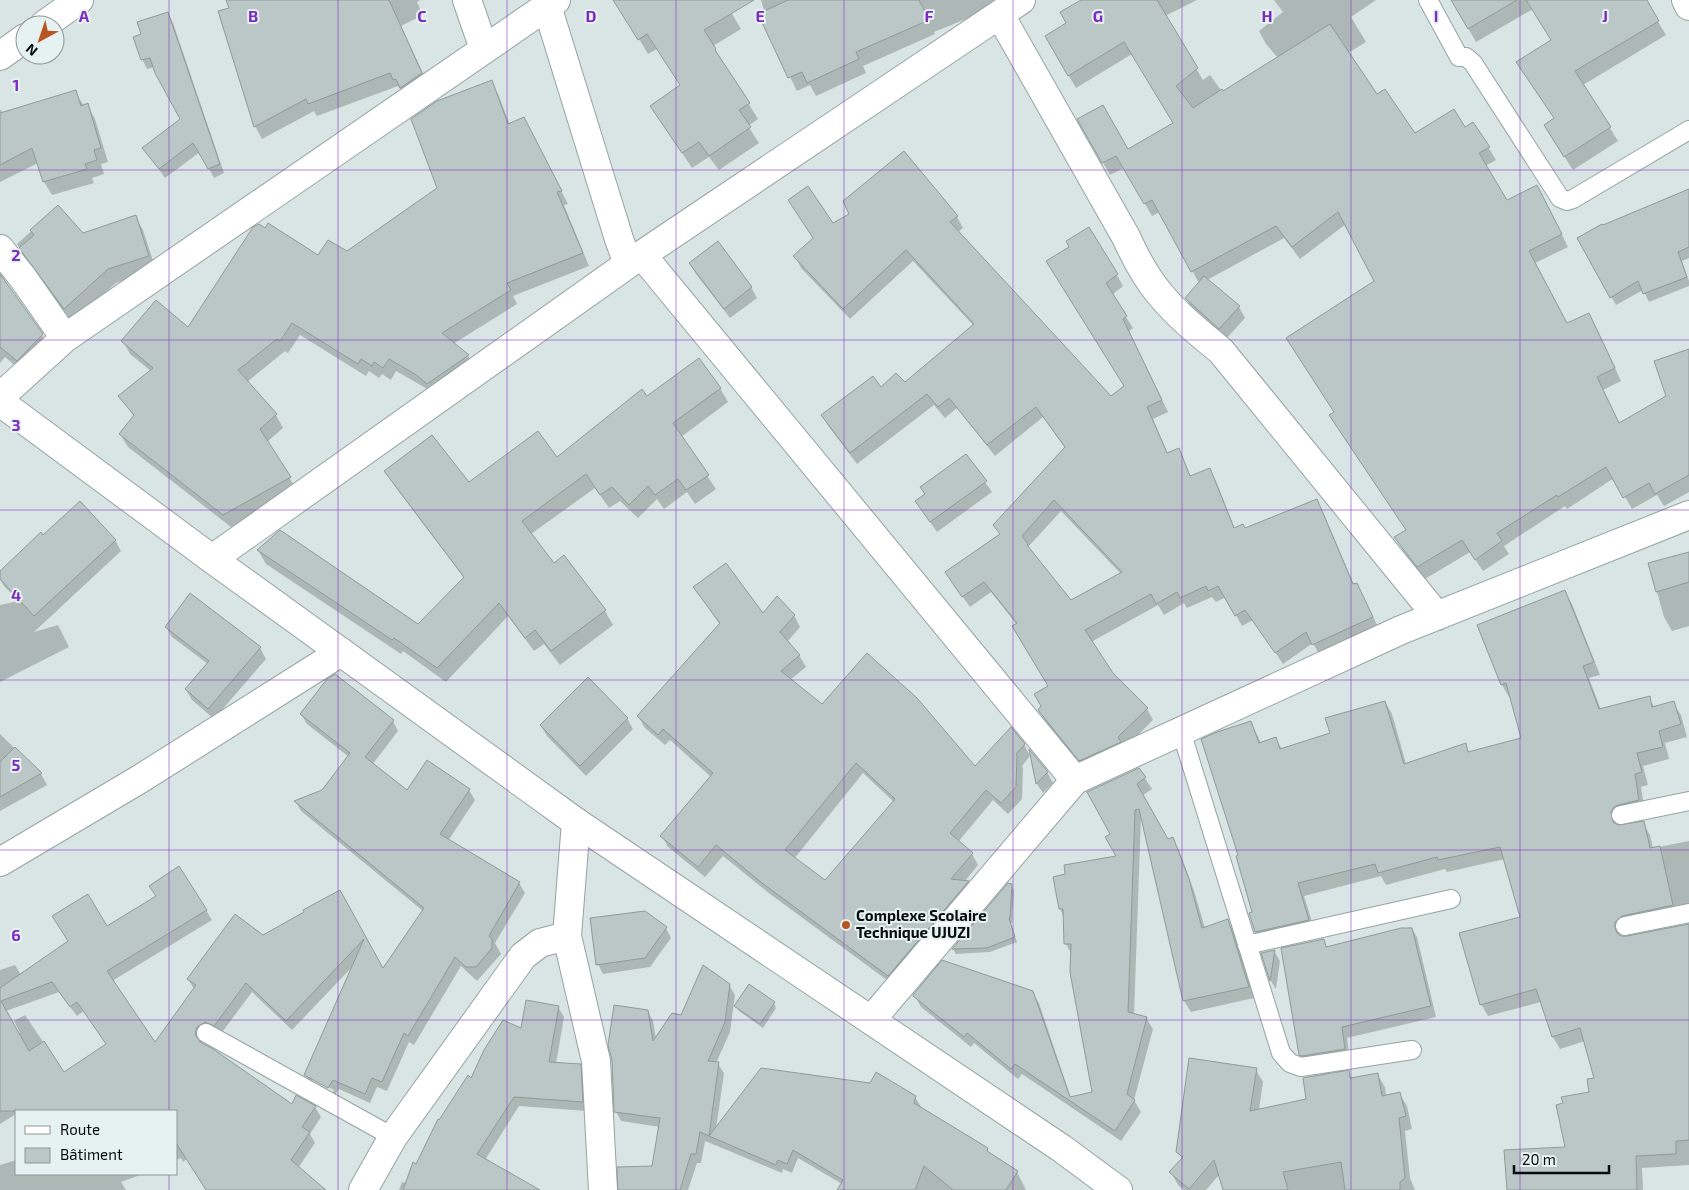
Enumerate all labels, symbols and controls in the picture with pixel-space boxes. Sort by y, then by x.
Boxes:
text: A [79,6,90,25]
text: B [248,6,258,25]
text: C [417,6,427,25]
text: D [586,6,597,25]
text: E [755,6,765,25]
text: F [925,6,934,25]
text: G [1093,6,1103,25]
text: H [1261,6,1273,25]
text: I [1434,6,1438,25]
text: J [1602,6,1608,25]
north arrow [15,15,65,65]
text: N [22,41,41,60]
text: 1 [13,75,19,94]
text: 2 [11,245,21,264]
text: 3 [11,415,21,434]
text: 4 [11,585,21,604]
text: 5 [12,755,21,774]
place label: Complexe Scolaire Technique UJUZI [856,906,987,941]
marker: Complexe Scolaire Technique UJUZI [840,919,852,931]
text: 6 [11,925,21,944]
legend [15,1110,178,1175]
text: Route [60,1120,100,1138]
scale bar [1514,1142,1609,1174]
text: Bâtiment [60,1145,123,1163]
text: 20 m [1522,1150,1556,1168]

